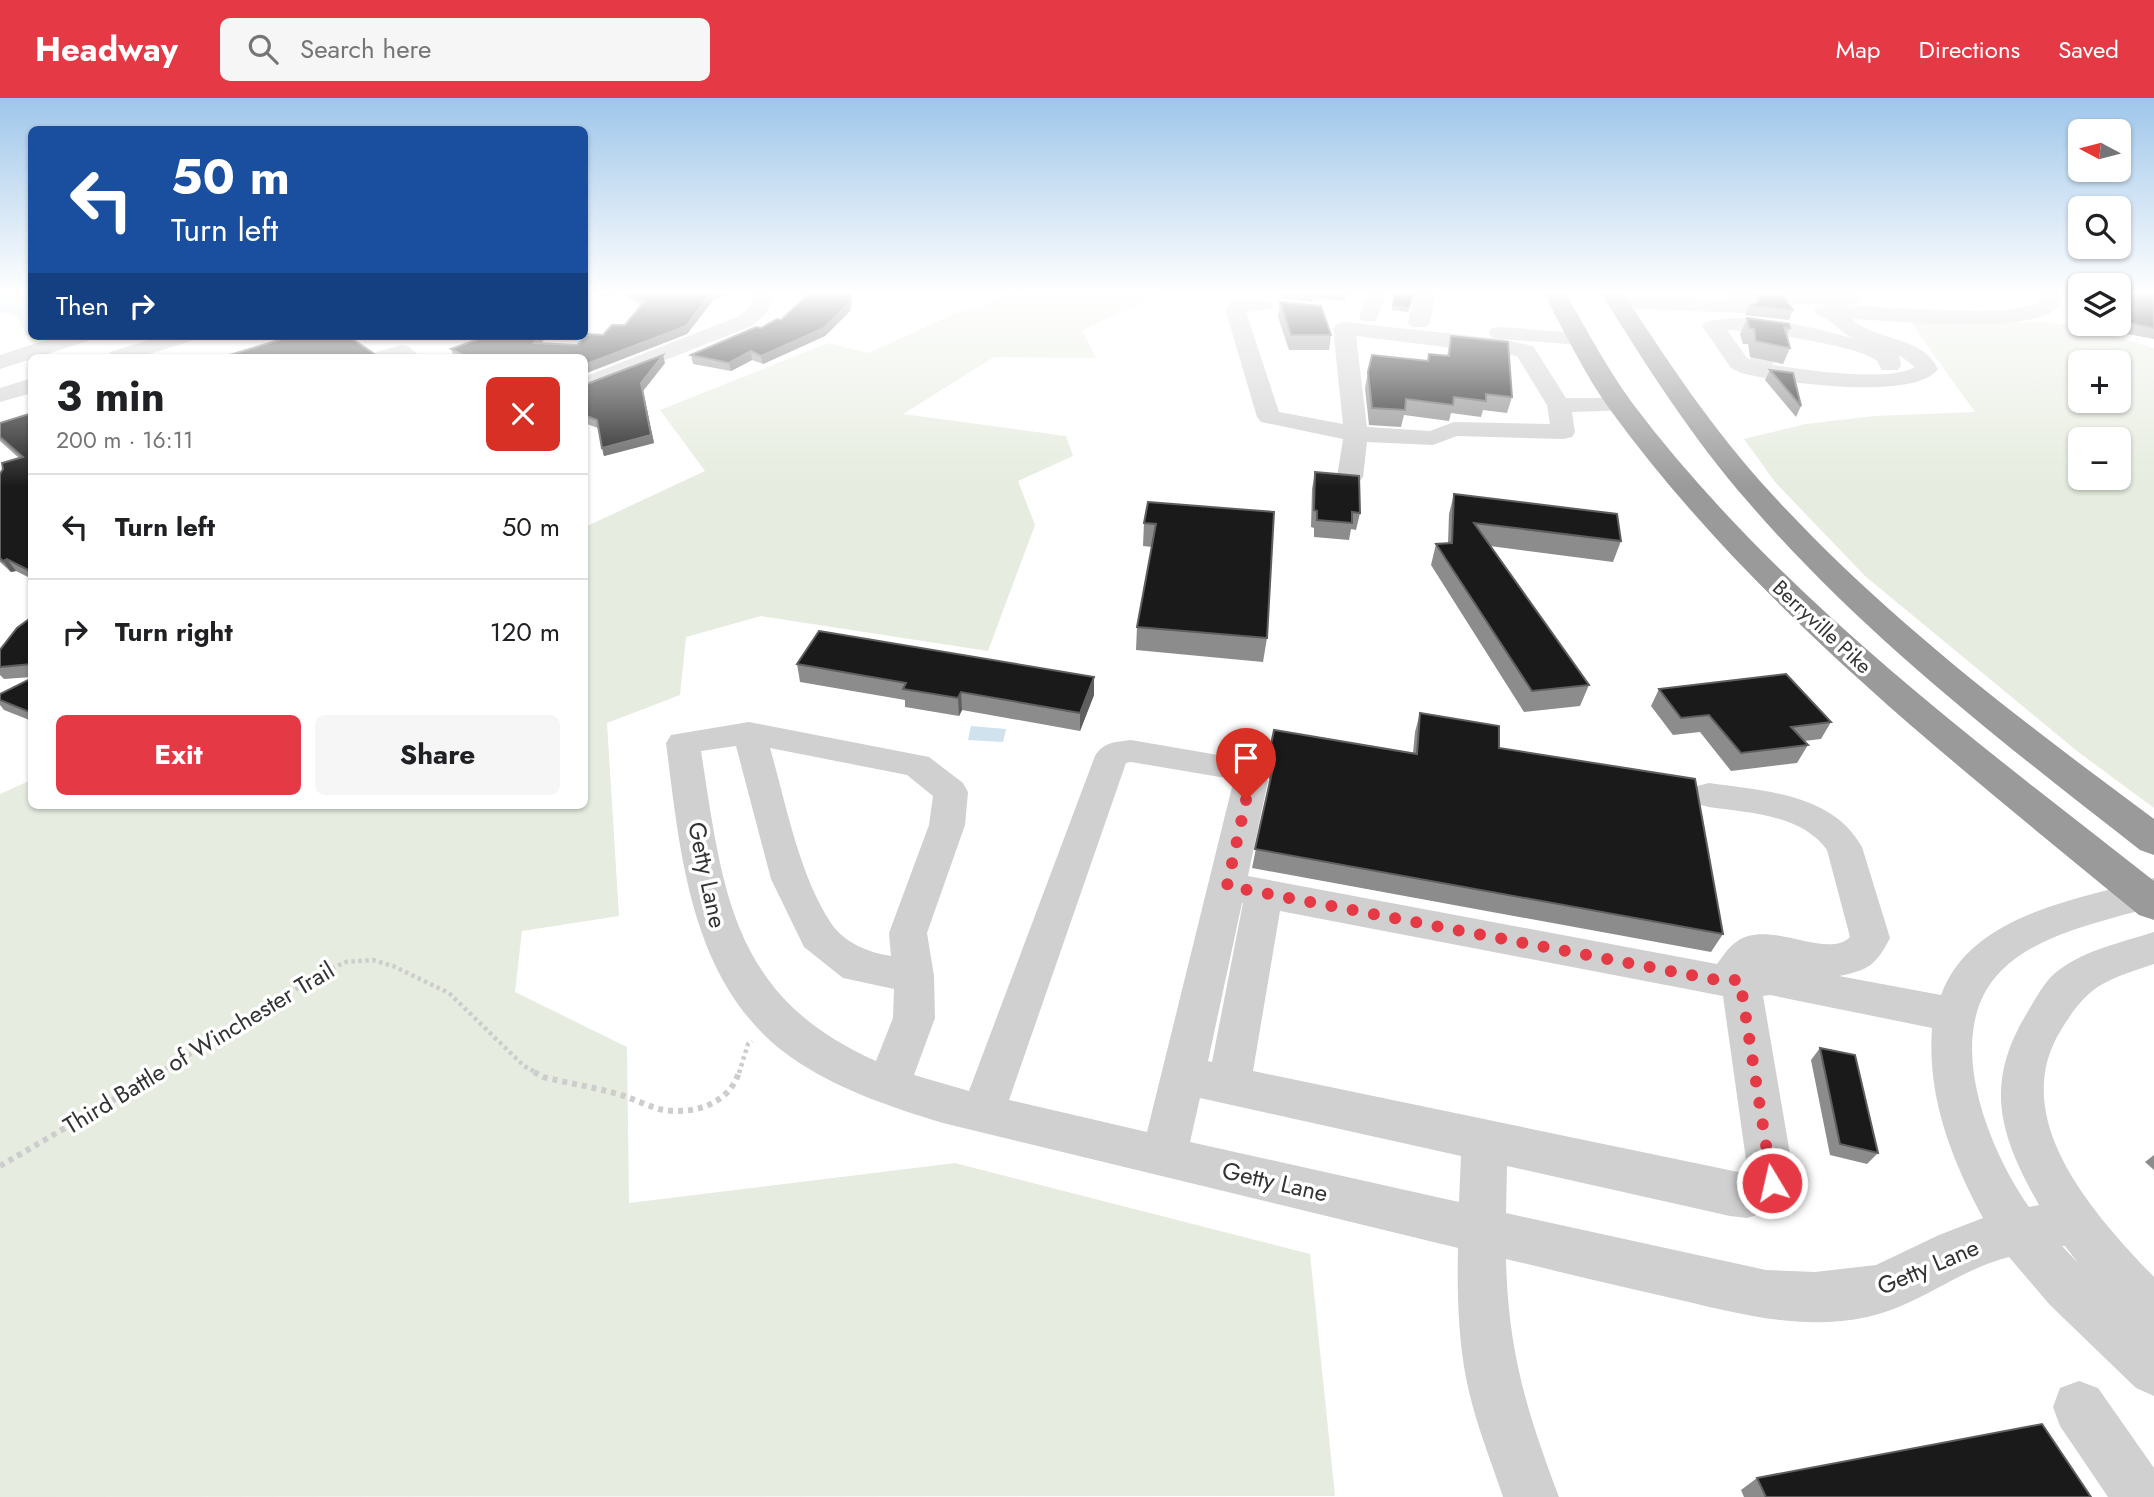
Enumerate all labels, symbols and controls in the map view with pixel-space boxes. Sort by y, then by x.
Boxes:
search box [220,18,710,81]
text: Headway [35,26,178,73]
icon: search [244,30,282,68]
text: Search here [300,30,431,68]
text: Map [1836,32,1881,67]
text: Directions [1919,32,2020,67]
text: Saved [2058,32,2119,67]
north arrow [2068,119,2132,182]
map controls [2068,119,2131,490]
text: 50 m [171,142,290,212]
icon: left [56,154,147,245]
button: search [2068,196,2131,259]
text: Turn left [171,207,278,253]
button: layers [2068,273,2131,336]
text: Then [56,287,109,325]
icon: right [123,287,161,325]
button: + [2068,350,2131,413]
text: 3 min [56,366,165,427]
button: close [486,377,560,451]
text: 200 m · 16:11 [56,423,193,457]
button: − [2068,427,2131,490]
icon: left [56,508,94,546]
text: Turn left [115,508,215,546]
text: 50 m [502,508,560,546]
street label: Berryville Pike [1766,573,1878,681]
icon: right [56,613,94,651]
text: Turn right [115,613,233,651]
text: 120 m [490,613,560,651]
button: Exit [56,715,301,795]
button: Share [315,715,560,795]
pin [1216,728,1276,800]
icon: arrive [1227,739,1265,777]
street label: Getty Lane [679,819,736,931]
street label: Third Battle of Winchester Trail [57,953,341,1143]
position arrow [1735,1146,1809,1220]
street label: Getty Lane [1219,1152,1331,1211]
street label: Getty Lane [1871,1229,1984,1304]

